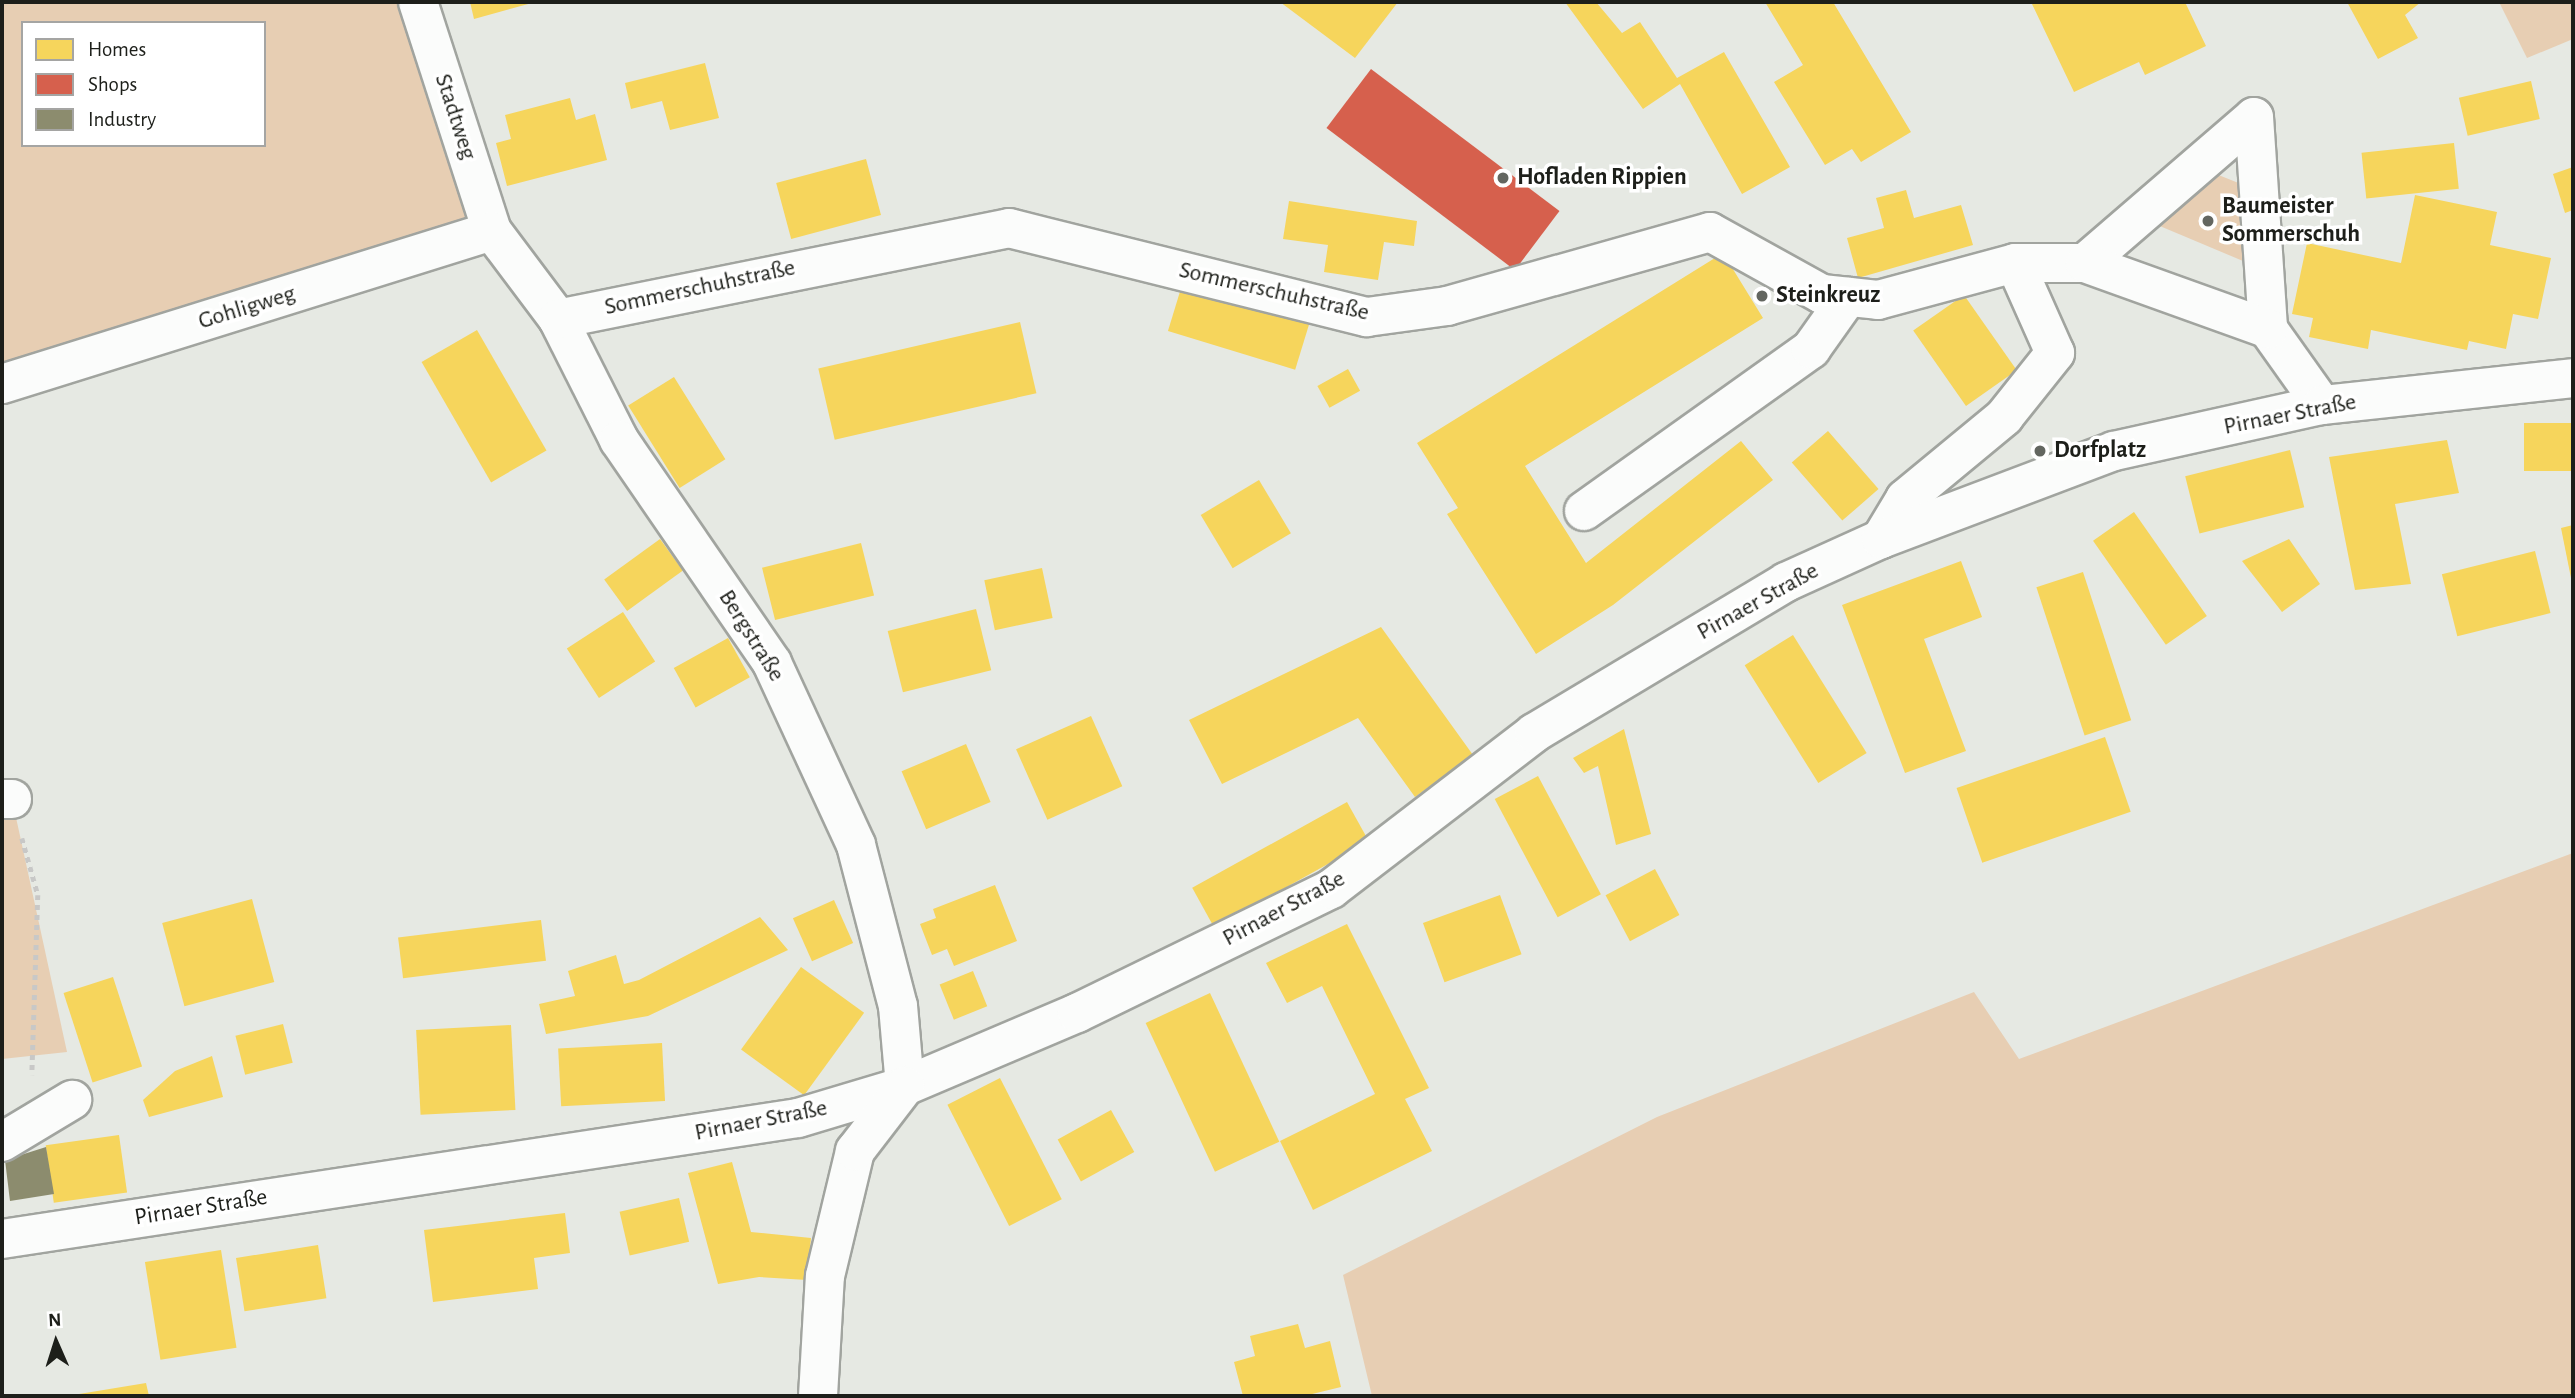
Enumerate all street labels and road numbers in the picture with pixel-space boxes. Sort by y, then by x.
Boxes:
street label: Stadtweg [428,70,482,164]
street label: Sommerschuhstraße [602,254,798,322]
street label: Sommerschuhstraße [1176,256,1372,328]
street label: Gohligweg [195,280,299,336]
street label: Pirnaer Straße [2221,388,2359,442]
street label: Pirnaer Straße [1692,557,1824,647]
street label: Bergstraße [712,585,790,687]
street label: Pirnaer Straße [1218,865,1350,953]
street label: Pirnaer Straße [692,1094,830,1148]
street label: Pirnaer Straße [132,1183,270,1233]

